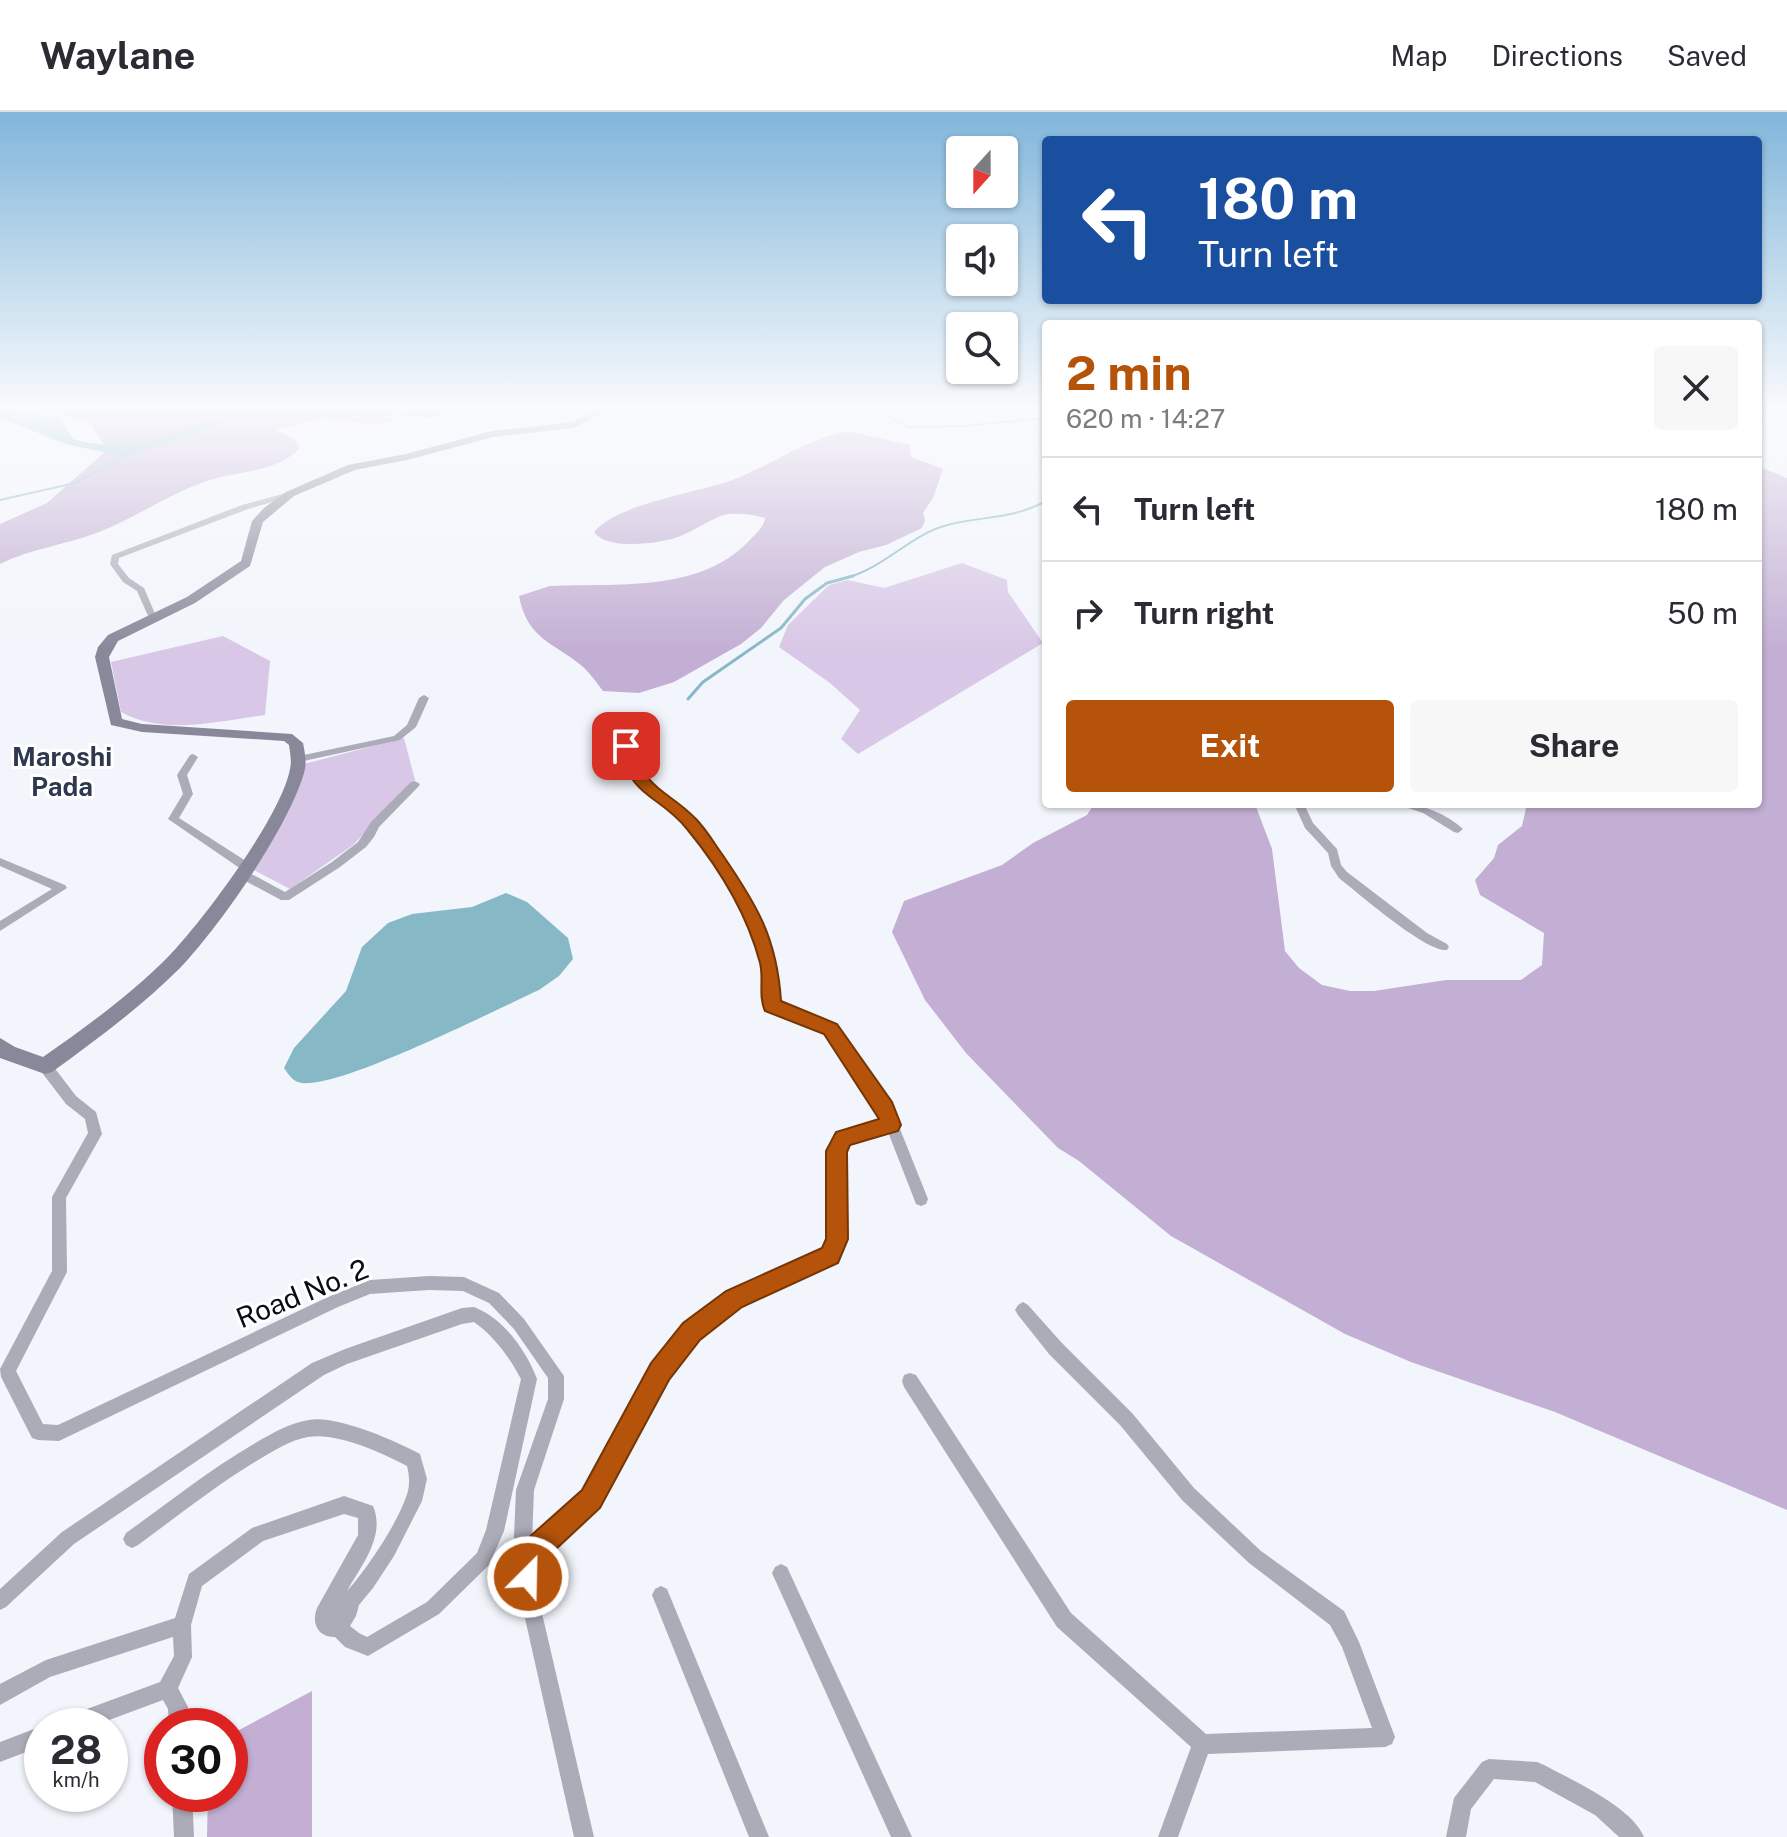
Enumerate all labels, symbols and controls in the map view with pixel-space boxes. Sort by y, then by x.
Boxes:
text: Waylane [40,33,195,78]
text: Map [1391,39,1447,72]
text: Directions [1491,39,1623,72]
text: Saved [1667,39,1747,72]
north arrow [946,136,1018,208]
map controls [946,136,1018,384]
text: 180 m [1198,166,1358,232]
icon: left [1066,168,1170,272]
button: sound [946,224,1018,296]
text: Turn left [1198,233,1339,275]
button: search [946,312,1018,384]
text: 2 min [1066,344,1192,401]
button: close [1654,346,1738,430]
text: 620 m · 14:27 [1066,403,1225,434]
icon: left [1066,487,1110,531]
text: Turn left [1134,491,1255,527]
text: 180 m [1655,491,1738,527]
icon: right [1066,591,1110,635]
text: Turn right [1134,595,1274,631]
text: 50 m [1667,595,1738,631]
button: Exit [1066,700,1394,792]
button: Share [1410,700,1738,792]
pin [592,712,660,780]
icon: arrive [604,724,648,768]
district label: Maroshi Pada [12,741,112,802]
street label: Road No. 2 [231,1252,373,1334]
position arrow [486,1535,570,1619]
speed limit sign: 30 [144,1708,248,1812]
text: 28 [50,1726,102,1773]
text: km/h [52,1768,100,1792]

